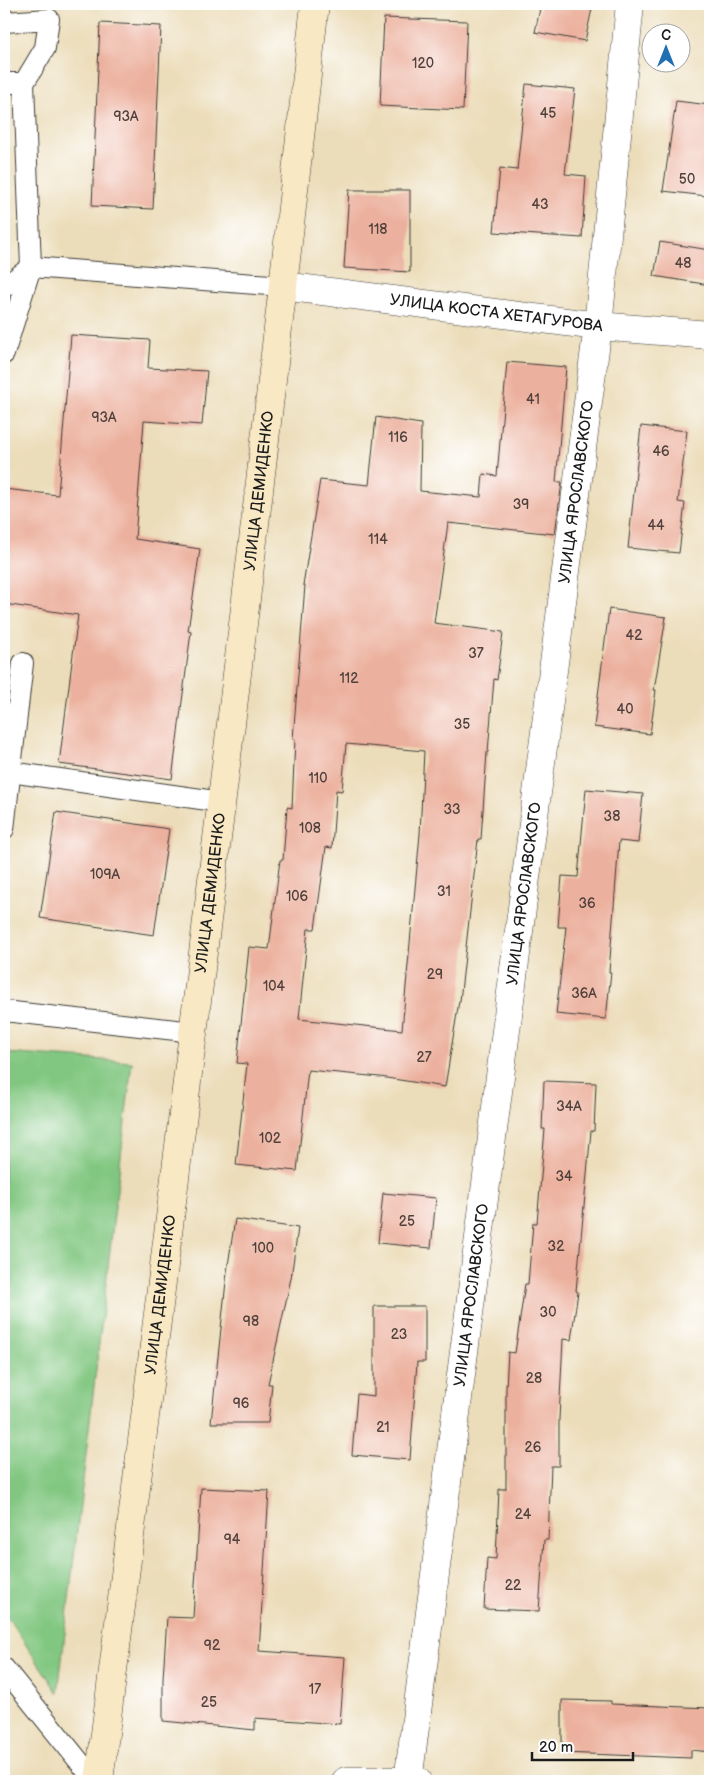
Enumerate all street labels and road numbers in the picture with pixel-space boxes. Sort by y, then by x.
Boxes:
street label: УЛИЦА КОСТА ХЕТАГУРОВА [389,290,604,336]
street label: УЛИЦА ЯРОСЛАВСКОГО [555,399,598,585]
street label: УЛИЦА ДЕМИДЕНКО [240,409,278,572]
street label: УЛИЦА ЯРОСЛАВСКОГО [503,800,545,986]
street label: УЛИЦА ДЕМИДЕНКО [191,811,230,974]
street label: УЛИЦА ЯРОСЛАВСКОГО [450,1202,493,1388]
street label: УЛИЦА ДЕМИДЕНКО [141,1213,180,1376]

